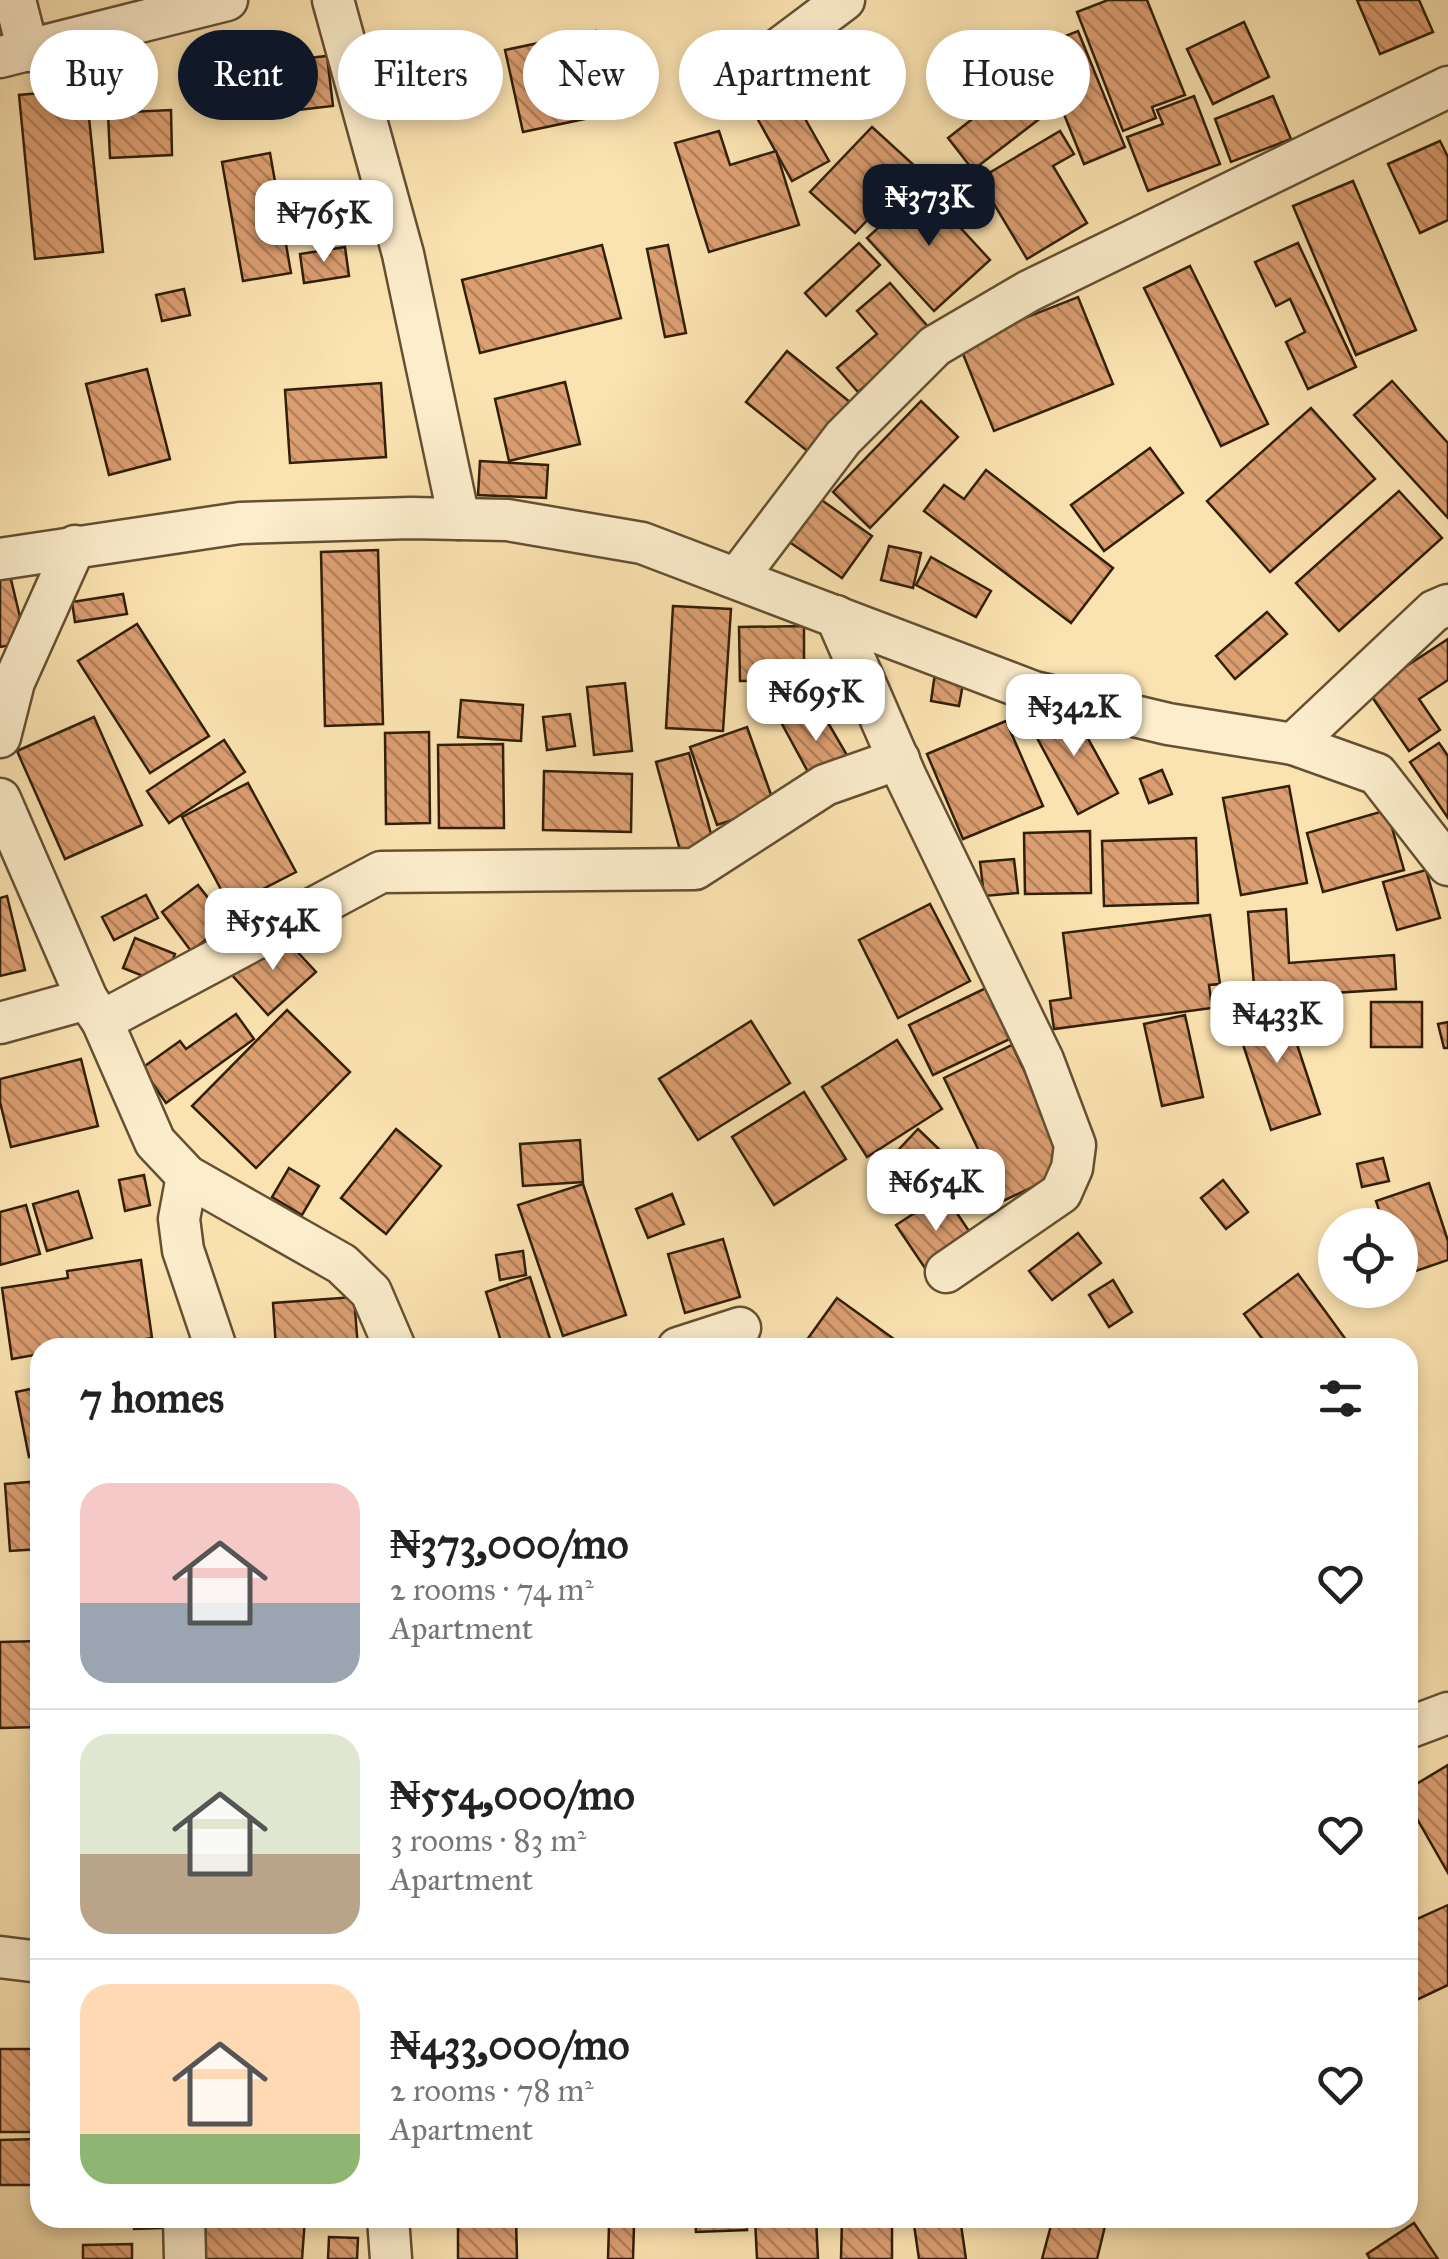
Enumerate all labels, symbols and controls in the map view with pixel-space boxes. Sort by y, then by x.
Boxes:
chip: Buy [30,30,158,120]
chip: Rent [178,30,318,120]
chip: Filters [338,30,503,120]
chip: New [523,30,659,120]
chip: Apartment [679,30,906,120]
chip: House [926,30,1090,120]
pin: ₦373K [859,164,999,249]
text: ₦373K [885,177,973,216]
pin: ₦765K [254,180,394,265]
text: ₦765K [277,193,371,232]
pin: ₦695K [746,659,886,744]
text: ₦695K [769,672,863,711]
pin: ₦342K [1004,674,1144,759]
text: ₦342K [1028,687,1120,726]
pin: ₦554K [203,888,343,973]
text: ₦554K [227,901,319,940]
pin: ₦433K [1207,981,1347,1066]
text: ₦433K [1232,994,1322,1033]
pin: ₦654K [866,1149,1006,1234]
text: ₦654K [889,1162,983,1201]
map controls [1318,1208,1418,1308]
button: locate [1318,1208,1418,1308]
icon: filters [1313,1371,1368,1426]
text: 7 homes [80,1372,224,1424]
text: ₦373,000/mo [390,1518,628,1570]
icon: home [160,1523,280,1643]
icon: heart [1313,1556,1368,1611]
text: 2 rooms · 74 m² [390,1570,594,1609]
text: Apartment [390,1609,533,1648]
text: ₦554,000/mo [390,1769,635,1821]
icon: home [160,1774,280,1894]
icon: heart [1313,1807,1368,1862]
text: 3 rooms · 83 m² [390,1821,586,1860]
text: Apartment [390,1860,533,1899]
text: ₦433,000/mo [390,2019,629,2071]
icon: home [160,2024,280,2144]
icon: heart [1313,2057,1368,2112]
text: 2 rooms · 78 m² [390,2071,594,2110]
text: Apartment [390,2110,533,2149]

